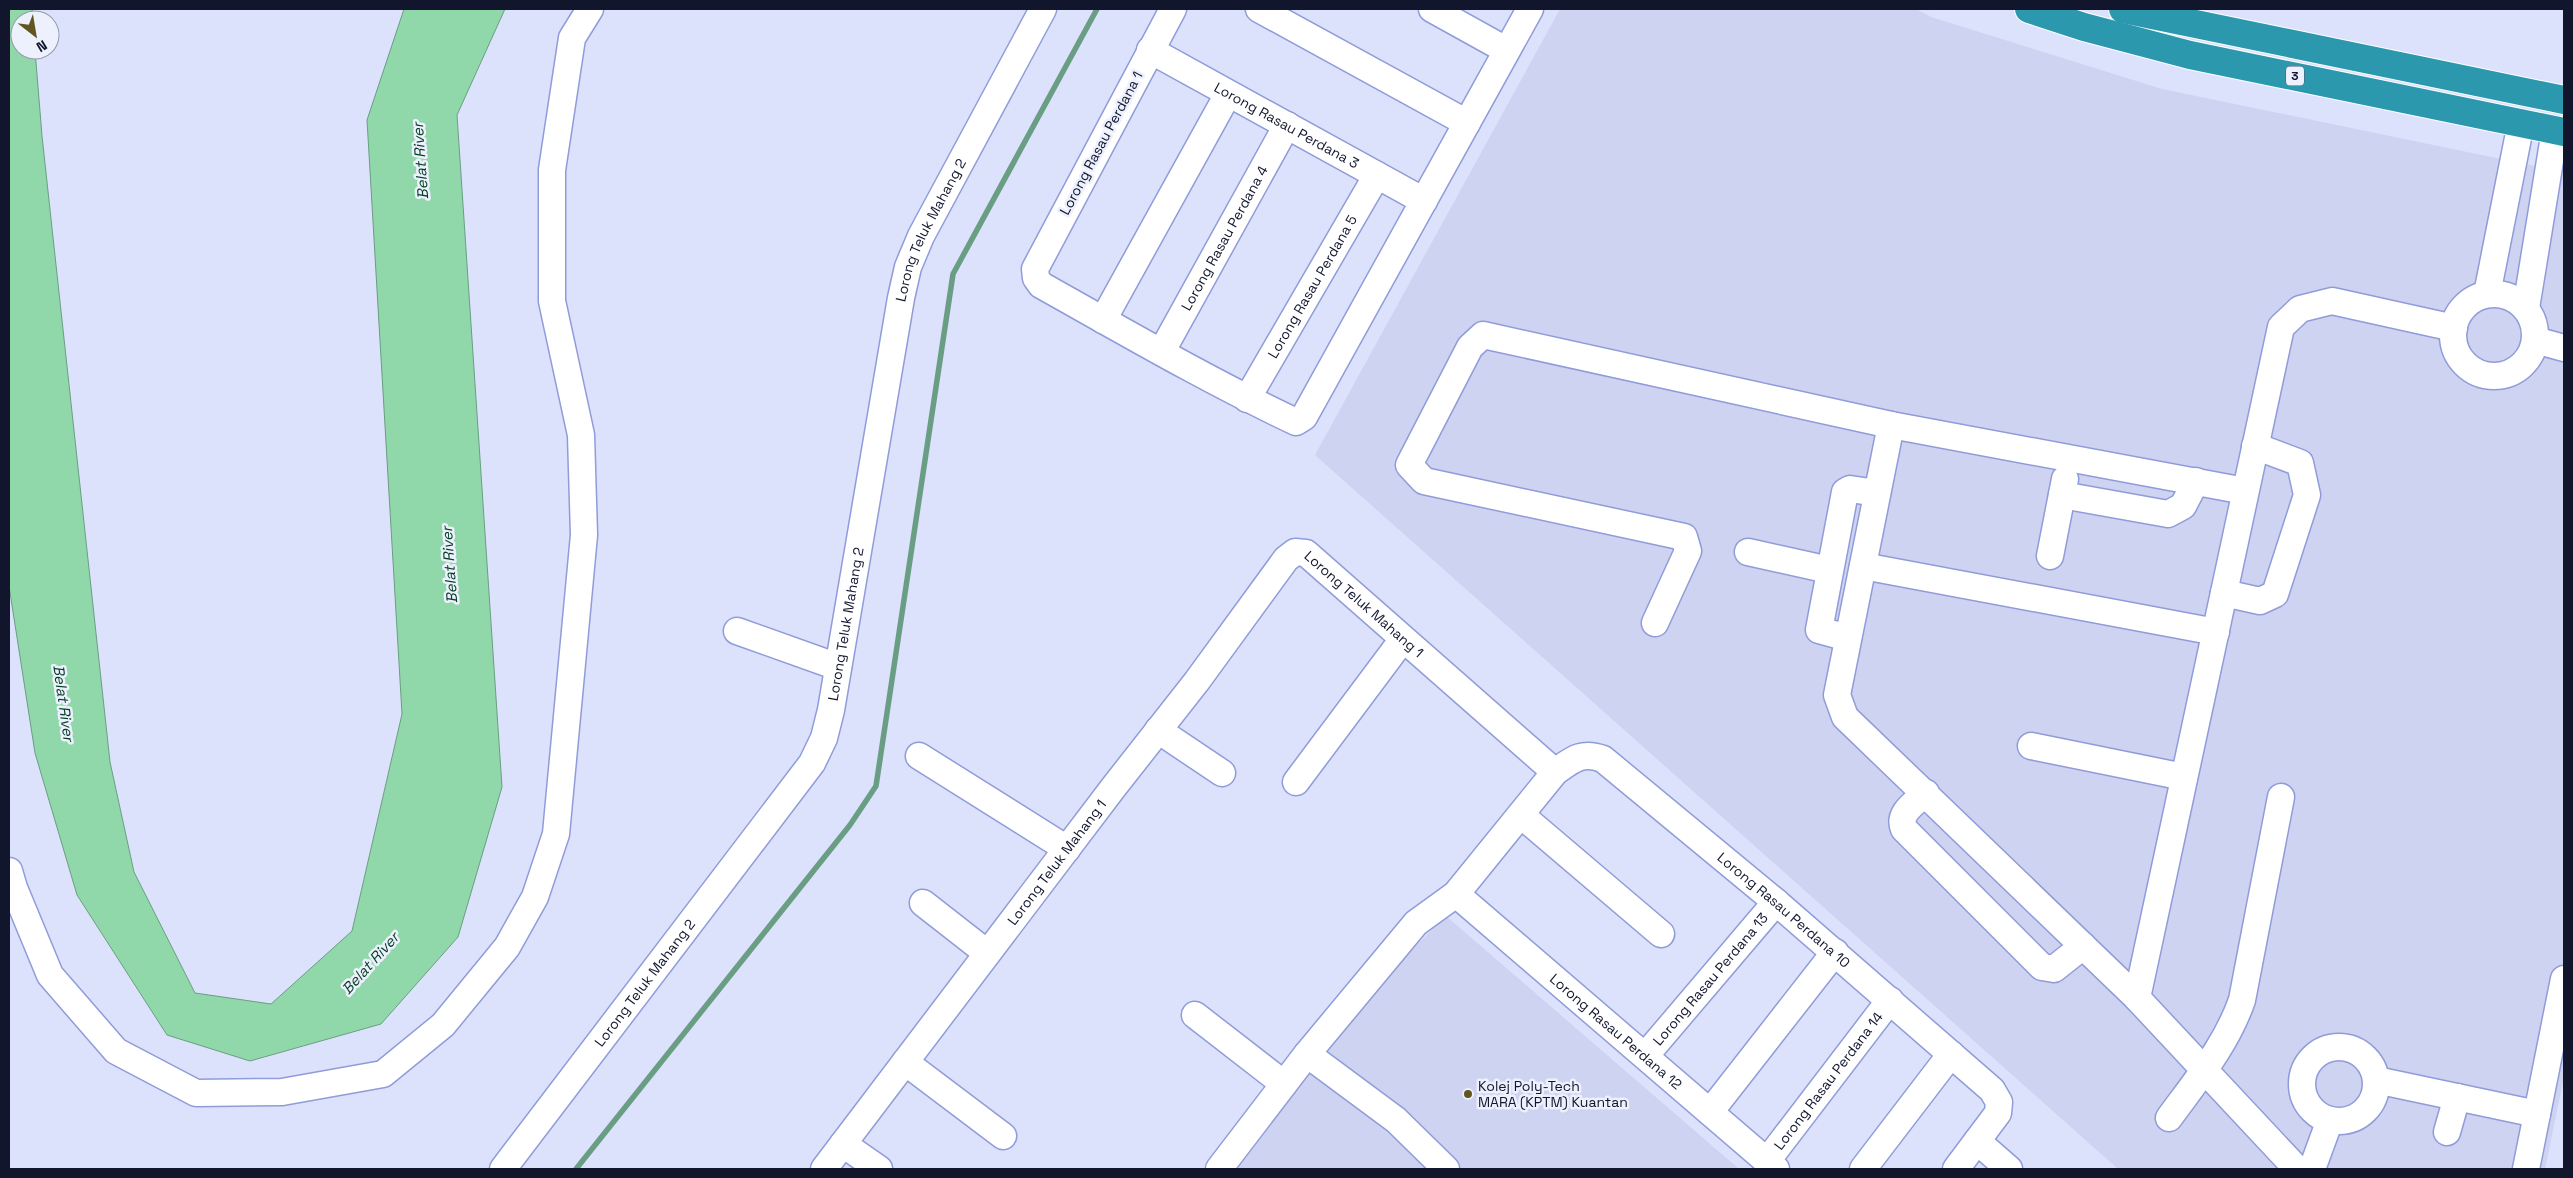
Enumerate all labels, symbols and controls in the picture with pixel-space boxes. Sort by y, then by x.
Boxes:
north arrow [10,10,60,60]
text: N [33,36,50,56]
road number: 3 [2286,66,2304,85]
street label: Lorong Rasau Perdana 1 [1056,68,1146,218]
street label: Lorong Rasau Perdana 3 [1211,78,1362,172]
water label: Belat River [408,121,432,200]
street label: Lorong Teluk Mahang 2 [891,155,970,303]
street label: Lorong Rasau Perdana 4 [1177,162,1272,314]
street label: Lorong Rasau Perdana 5 [1264,212,1361,361]
water label: Belat River [437,525,461,604]
street label: Lorong Teluk Mahang 2 [824,546,868,702]
street label: Lorong Teluk Mahang 1 [1301,547,1427,661]
water label: Belat River [49,664,79,744]
street label: Lorong Teluk Mahang 1 [1003,796,1110,929]
street label: Lorong Rasau Perdana 10 [1714,848,1854,972]
street label: Lorong Rasau Perdana 13 [1649,909,1772,1049]
street label: Lorong Teluk Mahang 2 [590,915,699,1050]
water label: Belat River [337,927,404,998]
street label: Lorong Rasau Perdana 12 [1546,970,1686,1093]
street label: Lorong Rasau Perdana 14 [1770,1008,1887,1153]
place label: Kolej Poly-Tech MARA (KPTM) Kuantan [1478,1077,1628,1111]
marker: Kolej Poly-Tech MARA (KPTM) Kuantan [1462,1088,1474,1100]

